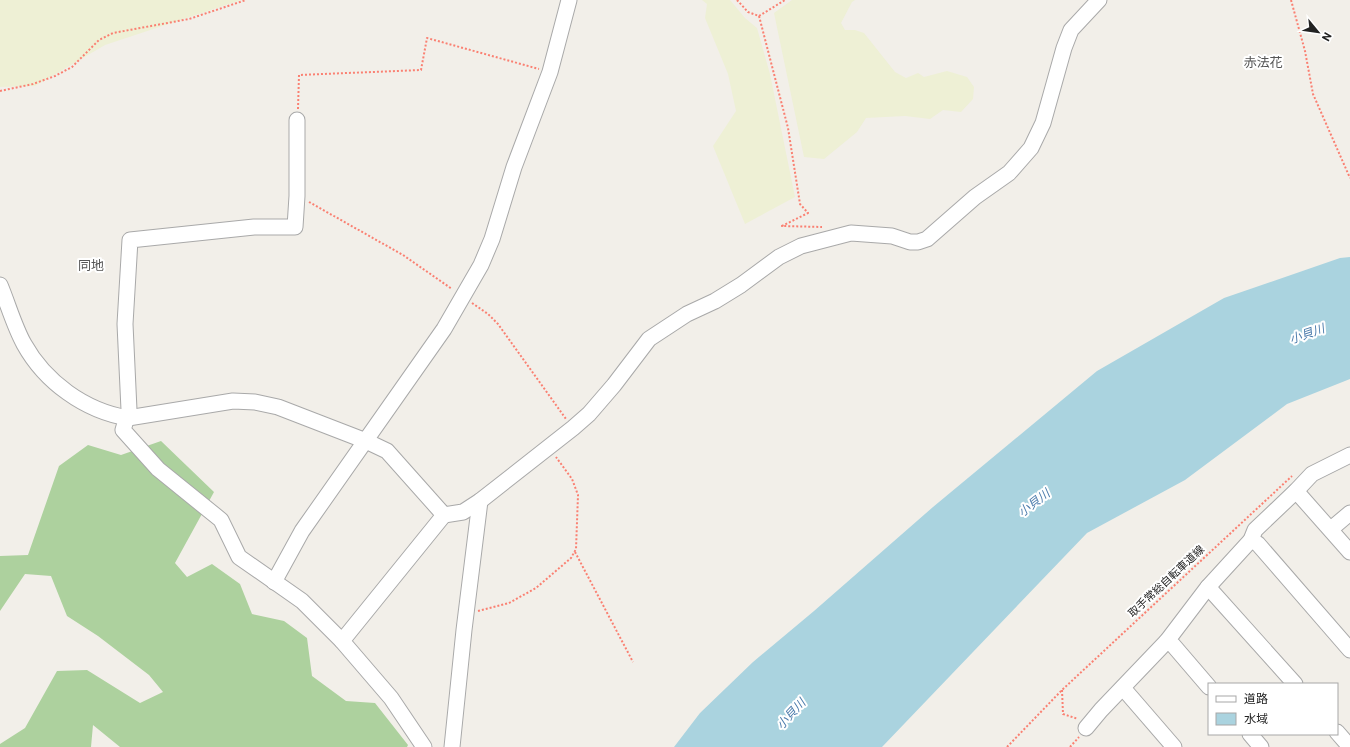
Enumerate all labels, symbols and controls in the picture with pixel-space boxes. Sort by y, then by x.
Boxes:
north arrow [1298,12,1338,52]
text: N [1319,30,1334,43]
district label: 赤法花 [1243,55,1283,70]
district label: 同地 [78,258,104,273]
water label: 小貝川 [1288,321,1328,346]
water label: 小貝川 [1016,485,1054,520]
street label: 取手常総自転車道線 [1126,543,1207,620]
legend [1208,683,1338,735]
text: 道路 [1244,692,1268,706]
water label: 小貝川 [774,695,810,732]
text: 水域 [1244,712,1268,726]

